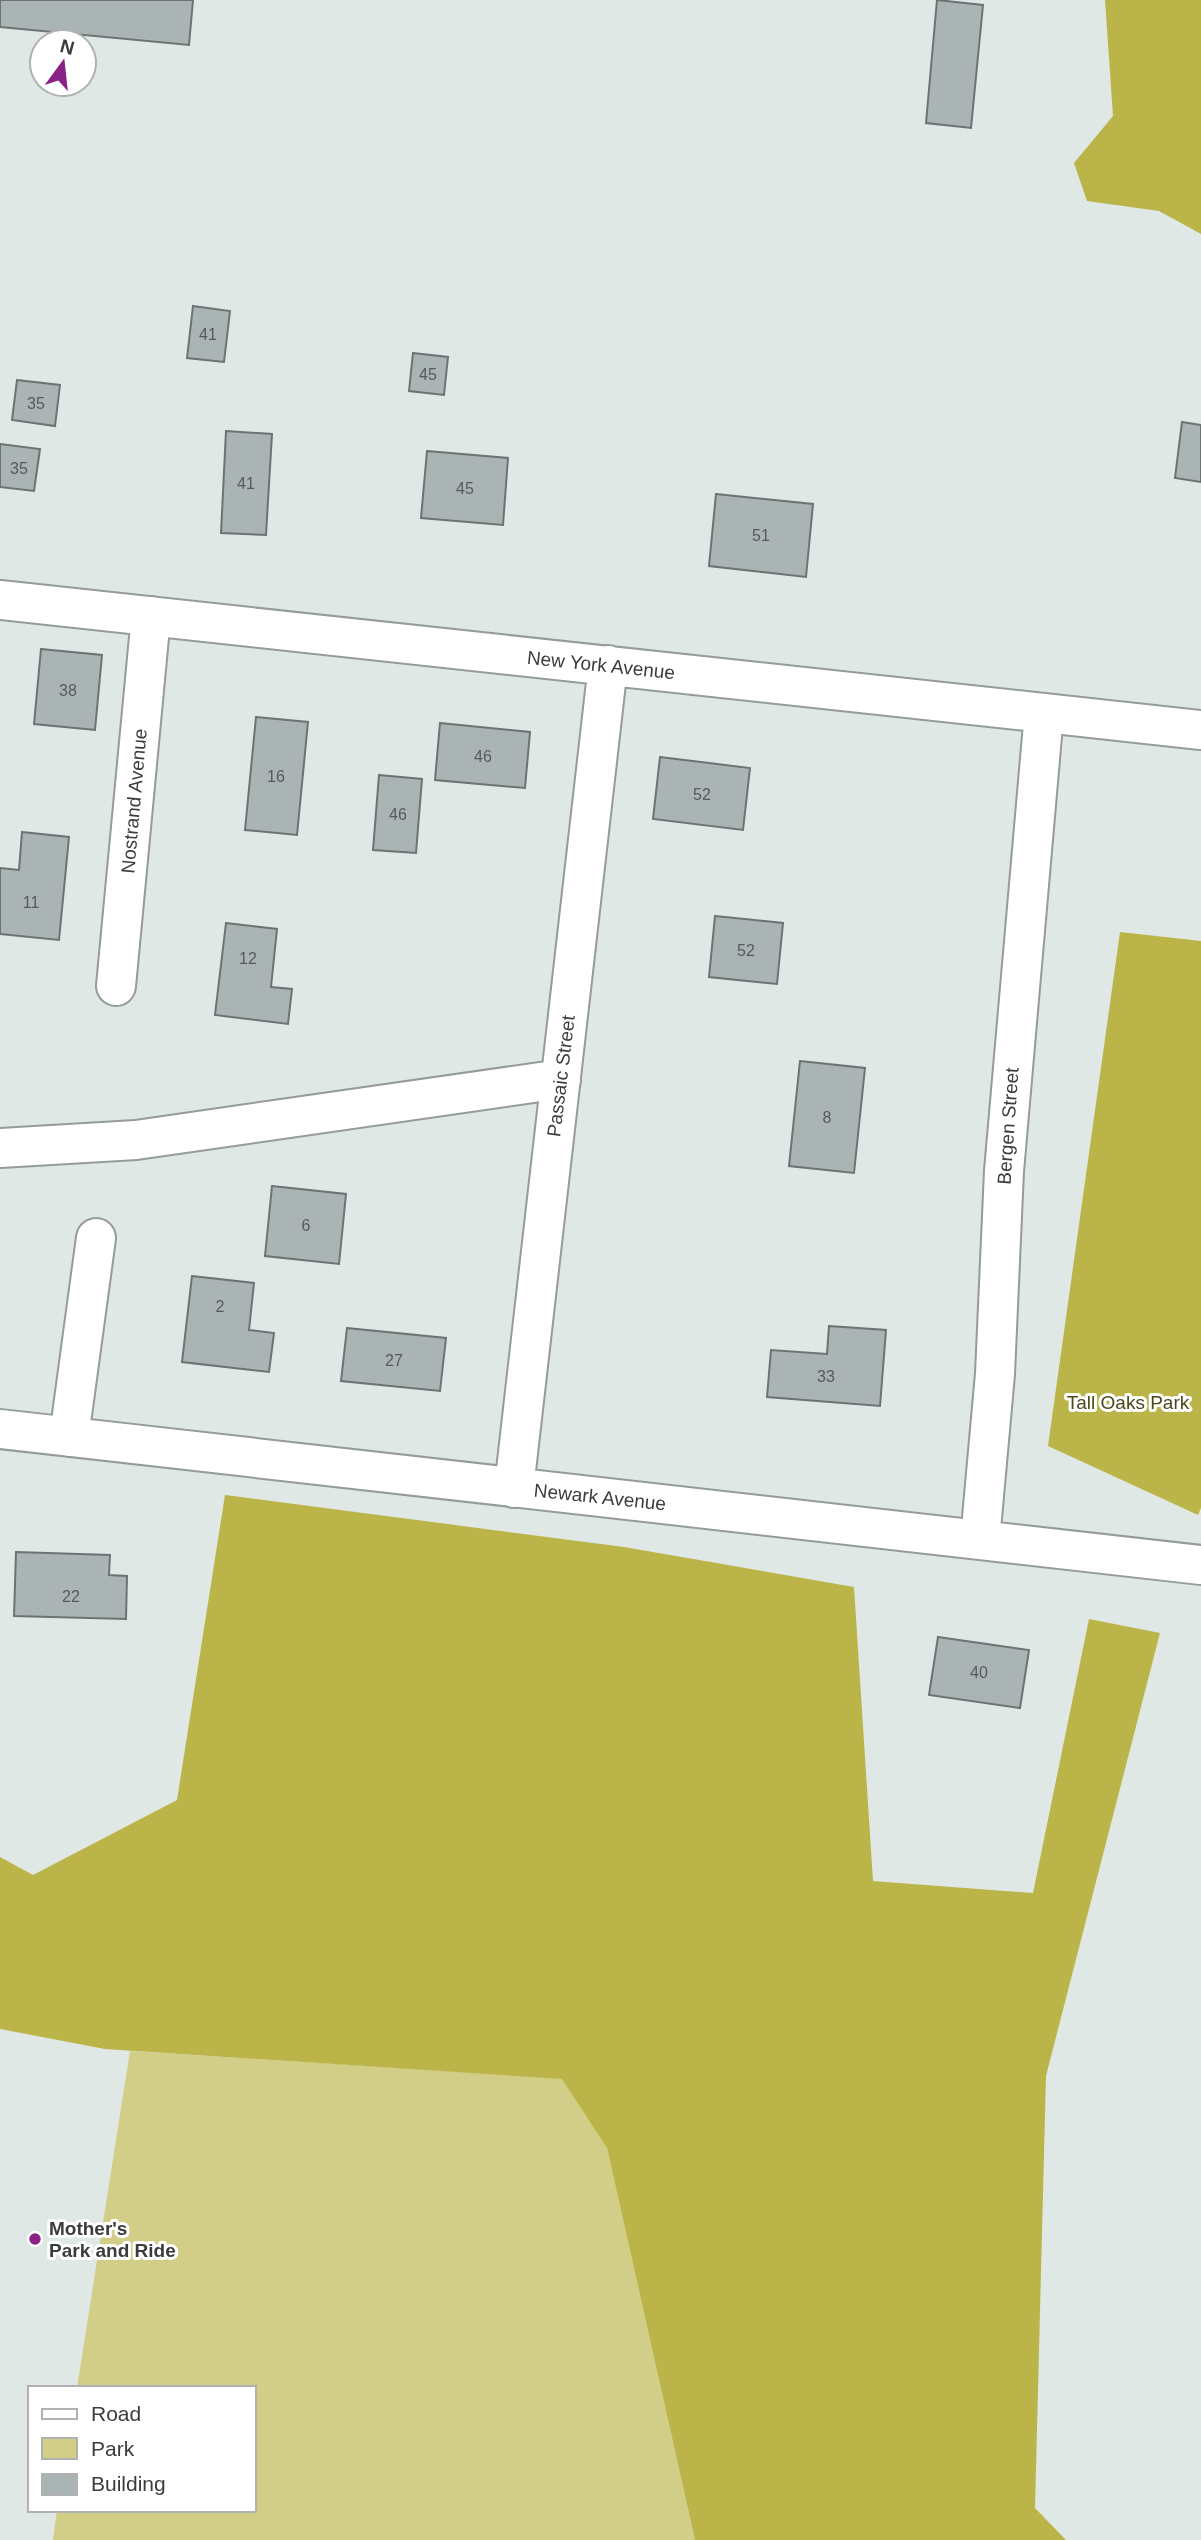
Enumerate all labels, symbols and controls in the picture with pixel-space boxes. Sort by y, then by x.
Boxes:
north arrow [28,28,98,98]
text: N [58,35,77,59]
house number: 41 [199,326,217,343]
house number: 45 [419,366,437,383]
house number: 35 [27,395,45,412]
house number: 35 [10,460,28,477]
house number: 41 [237,475,255,492]
house number: 45 [456,480,474,497]
house number: 51 [752,527,770,544]
street label: New York Avenue [526,647,676,683]
house number: 38 [59,682,77,699]
street label: Nostrand Avenue [117,728,151,874]
house number: 46 [474,748,492,765]
house number: 16 [267,768,285,785]
house number: 52 [693,786,711,803]
house number: 46 [389,806,407,823]
house number: 11 [23,894,39,911]
house number: 52 [737,942,755,959]
house number: 12 [239,950,257,967]
street label: Passaic Street [543,1013,579,1138]
street label: Bergen Street [993,1066,1023,1185]
house number: 8 [823,1109,832,1126]
house number: 6 [302,1217,311,1234]
house number: 2 [216,1298,225,1315]
house number: 27 [385,1352,403,1369]
house number: 33 [817,1368,835,1385]
park label: Tall Oaks Park [1067,1392,1190,1413]
street label: Newark Avenue [533,1480,667,1514]
house number: 22 [62,1588,80,1605]
house number: 40 [970,1664,988,1681]
place label: Mother's Park and Ride [49,2218,176,2261]
marker: Mother's Park and Ride [27,2231,43,2247]
legend [28,2386,256,2512]
text: Road [91,2402,141,2425]
text: Park [91,2437,135,2460]
text: Building [91,2472,166,2495]

